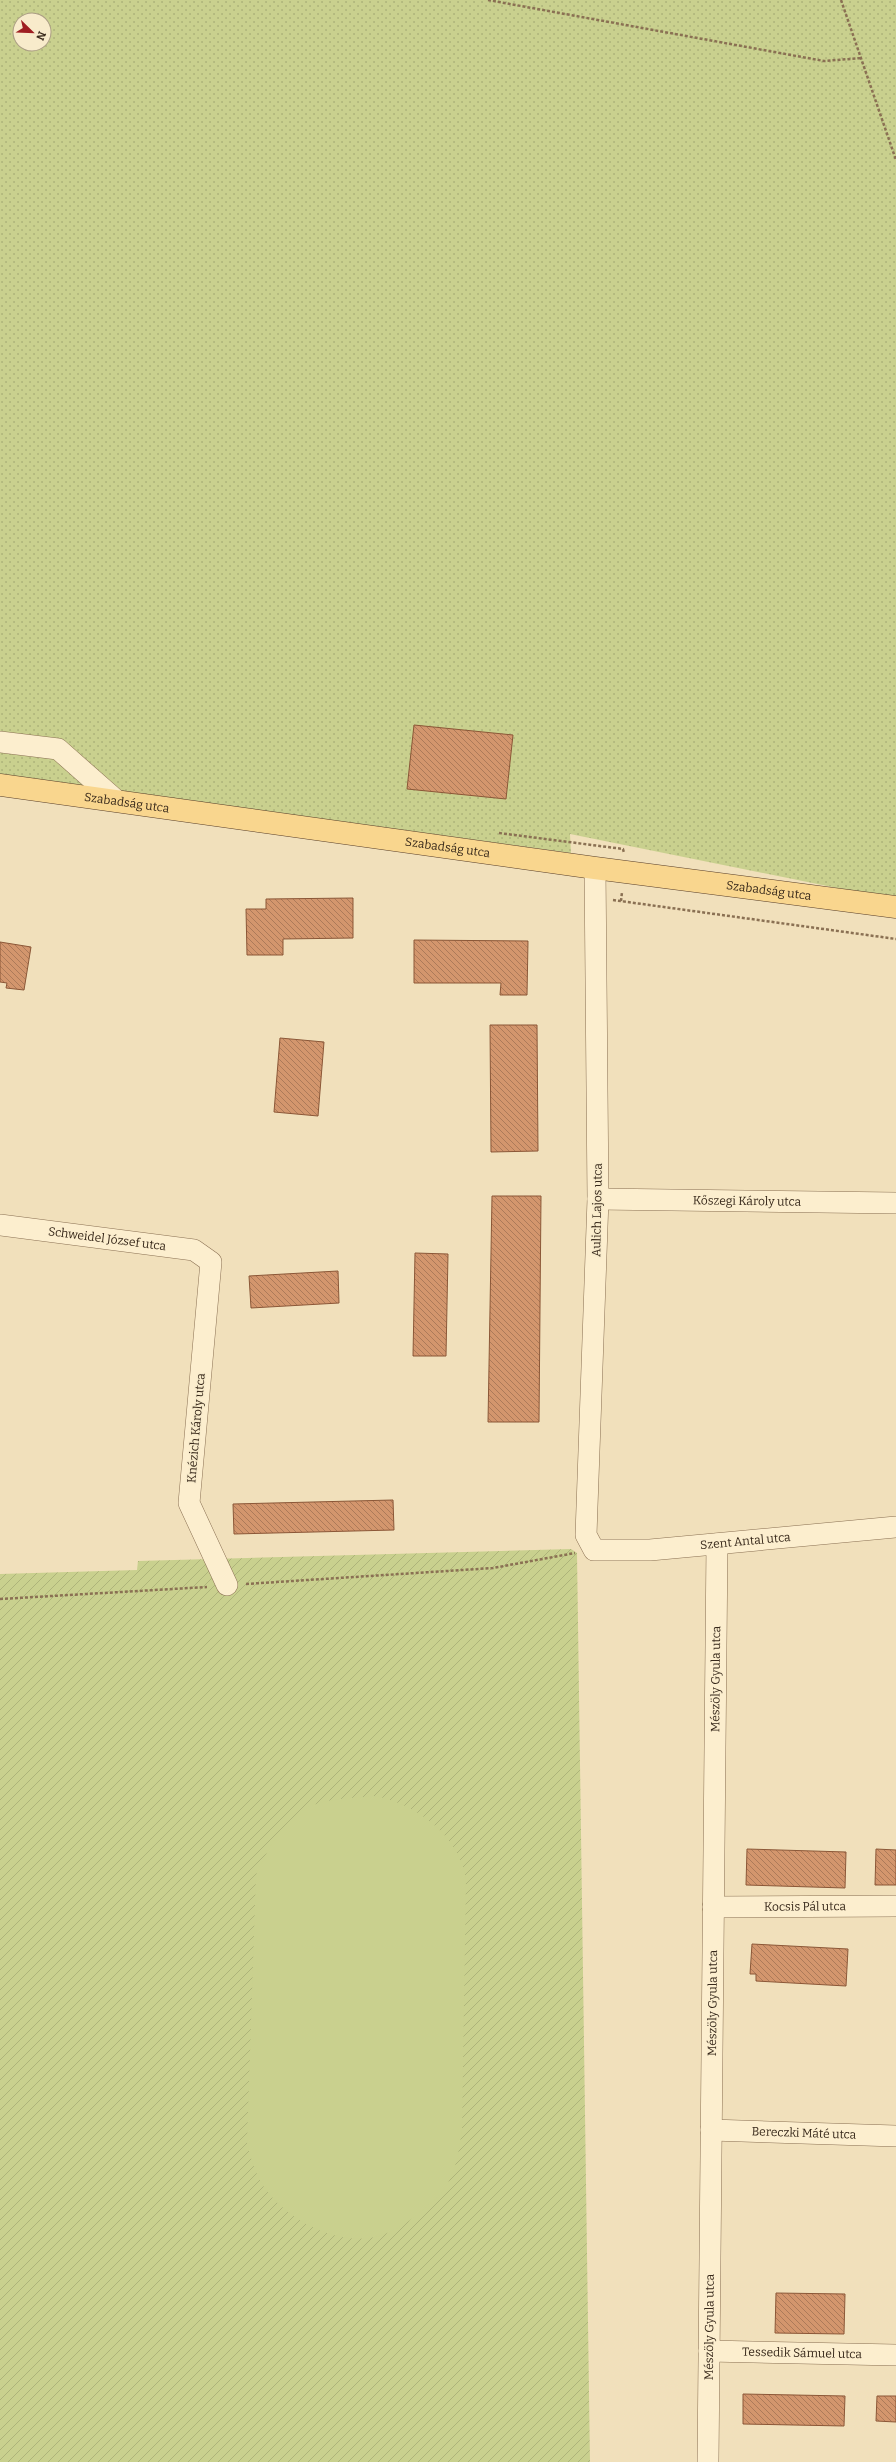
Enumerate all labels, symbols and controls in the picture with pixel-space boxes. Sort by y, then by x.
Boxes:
north arrow [12,12,52,52]
text: N [33,29,48,43]
street label: Szabadság utca [83,790,171,816]
street label: Szabadság utca [404,835,492,860]
street label: Szabadság utca [725,878,813,903]
street label: Aulich Lajos utca [589,1163,605,1257]
street label: Kőszegi Károly utca [693,1193,802,1209]
street label: Schweidel József utca [47,1224,167,1253]
street label: Knézich Károly utca [184,1372,208,1484]
street label: Szent Antal utca [700,1530,792,1552]
street label: Mészöly Gyula utca [708,1625,723,1732]
street label: Kocsis Pál utca [764,1899,846,1914]
street label: Mészöly Gyula utca [705,1949,720,2056]
street label: Bereczki Máté utca [751,2124,857,2142]
street label: Mészöly Gyula utca [702,2273,717,2380]
street label: Tessedik Sámuel utca [742,2345,863,2361]

